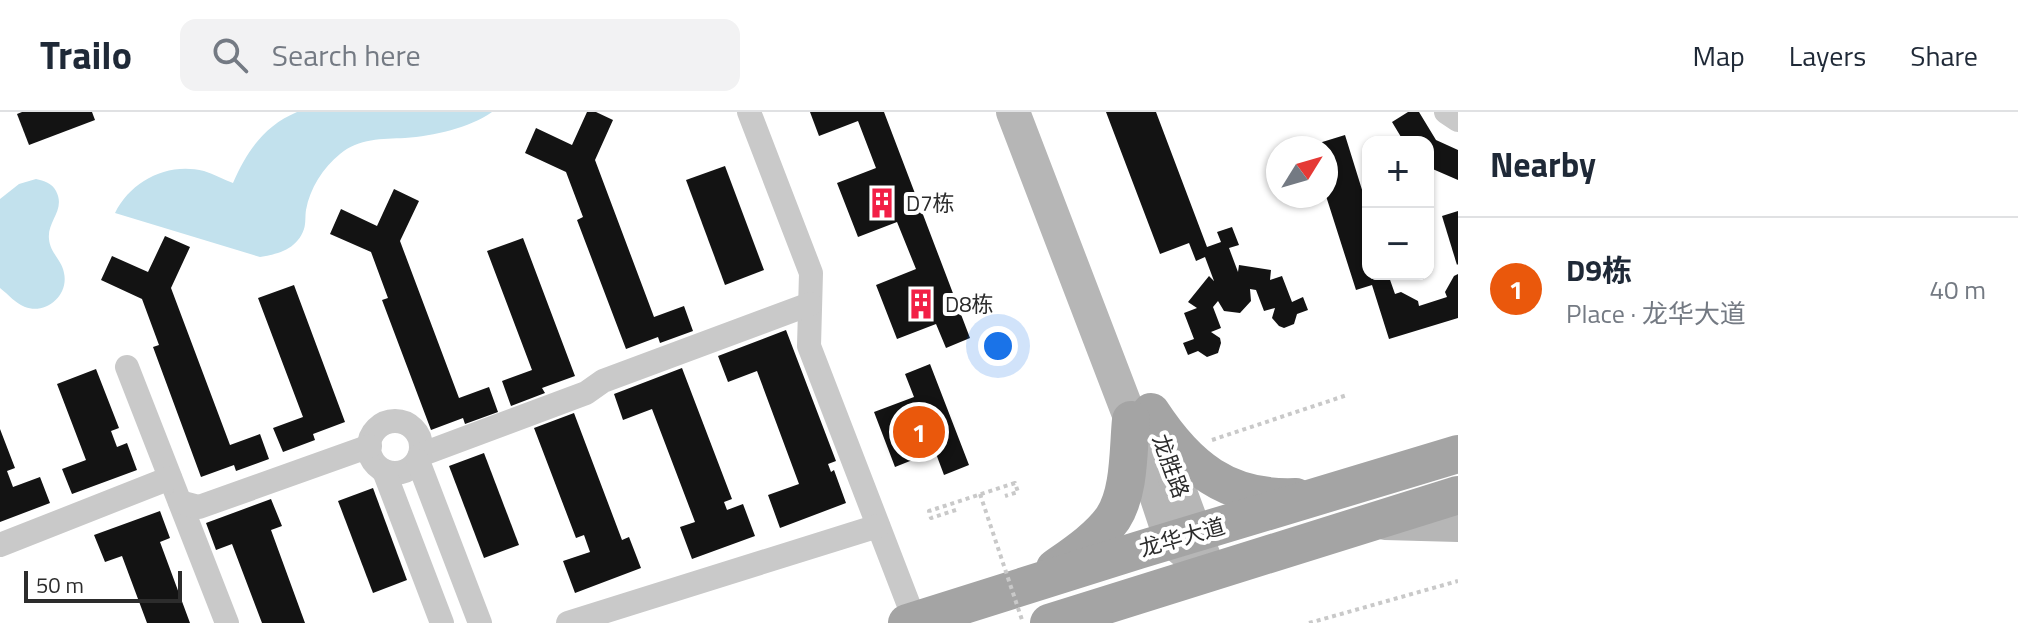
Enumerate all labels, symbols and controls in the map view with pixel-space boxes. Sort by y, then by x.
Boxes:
search box [180,19,740,91]
text: Trailo [40,26,132,84]
text: Search here [272,32,421,78]
icon: search [208,33,252,77]
text: Map [1692,34,1745,77]
text: Layers [1789,34,1866,77]
text: Share [1910,34,1978,77]
north arrow [1266,136,1338,208]
map controls [1362,136,1434,280]
button: + [1362,136,1434,208]
text: Nearby [1490,138,1596,190]
building icon: D7栋 [865,186,899,220]
place label: D7栋 [906,186,955,220]
button: − [1362,208,1434,280]
text: D9栋 [1566,247,1632,293]
text: 1 [1509,270,1523,309]
text: 40 m [1929,270,1986,309]
building icon: D8栋 [904,287,938,321]
place label: D8栋 [945,287,994,321]
text: Place · 龙华大道 [1566,294,1746,333]
your location [978,326,1018,366]
pin: 1 [893,402,945,462]
street label: 龙胜路 [1144,429,1198,503]
street label: 龙华大道 [1135,509,1229,565]
scale bar [24,567,182,603]
text: 50 m [36,568,84,602]

